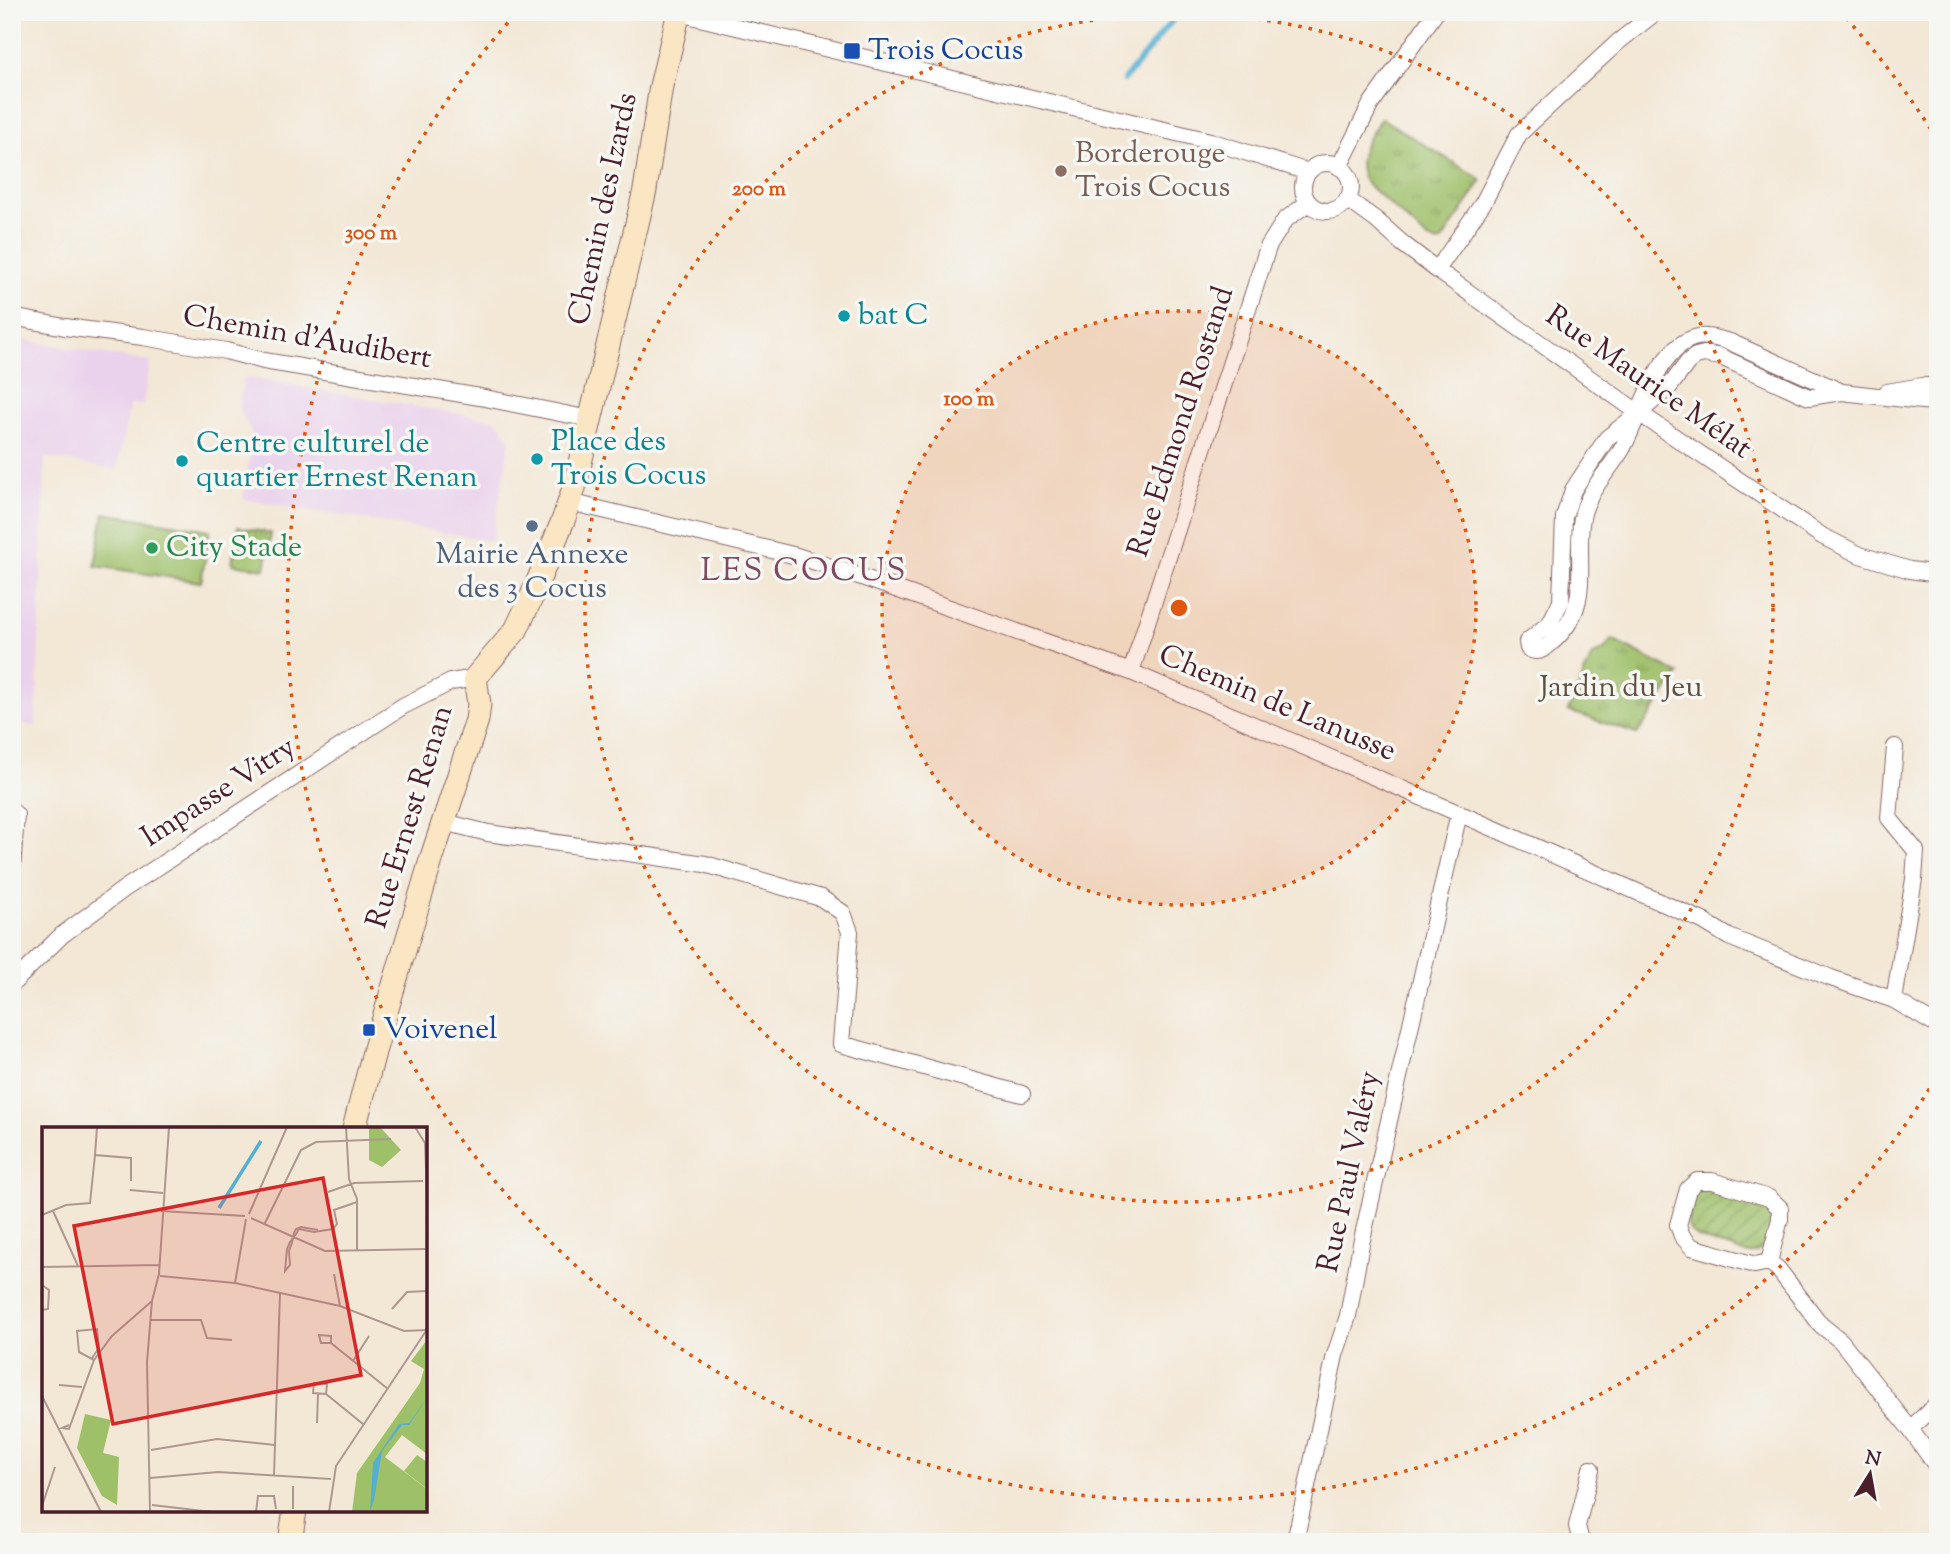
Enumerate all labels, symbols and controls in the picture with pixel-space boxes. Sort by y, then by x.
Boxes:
place label: Trois Cocus [868,30,1023,73]
marker: Trois Cocus [842,41,862,61]
street label: Chemin des Izards [558,89,650,329]
place label: Borderouge Trois Cocus [1075,133,1230,210]
marker: Borderouge Trois Cocus [1053,163,1069,179]
text: 200 m [732,175,787,205]
text: 300 m [345,219,398,249]
street label: Rue Edmond Rostand [1118,281,1246,563]
street label: Chemin d'Audibert [179,295,435,381]
place label: bat C [858,295,929,338]
street label: Rue Maurice Mélat [1536,296,1760,470]
marker: bat C [836,308,852,324]
text: 100 m [944,385,995,415]
place label: Place des Trois Cocus [551,421,706,498]
place label: Centre culturel de quartier Ernest Renan [196,423,478,500]
marker: Place des Trois Cocus [529,451,545,467]
marker: Centre culturel de quartier Ernest Renan [174,453,190,469]
marker: Mairie Annexe des 3 Cocus [524,518,540,534]
place label: City Stade [166,527,302,570]
place label: Mairie Annexe des 3 Cocus [435,534,629,611]
marker: City Stade [144,540,160,556]
district label: LES COCUS [701,549,907,595]
centre of rings [1167,596,1191,620]
street label: Chemin de Lanusse [1152,635,1402,773]
park label: Jardin du Jeu [1537,667,1703,710]
street label: Rue Ernest Renan [357,700,465,934]
street label: Impasse Vitry [133,727,305,859]
place label: Voivenel [383,1009,497,1052]
marker: Voivenel [361,1022,377,1038]
street label: Rue Paul Valéry [1308,1067,1392,1277]
inset map [42,1127,427,1512]
north arrow [1834,1438,1904,1508]
text: N [1863,1445,1883,1474]

